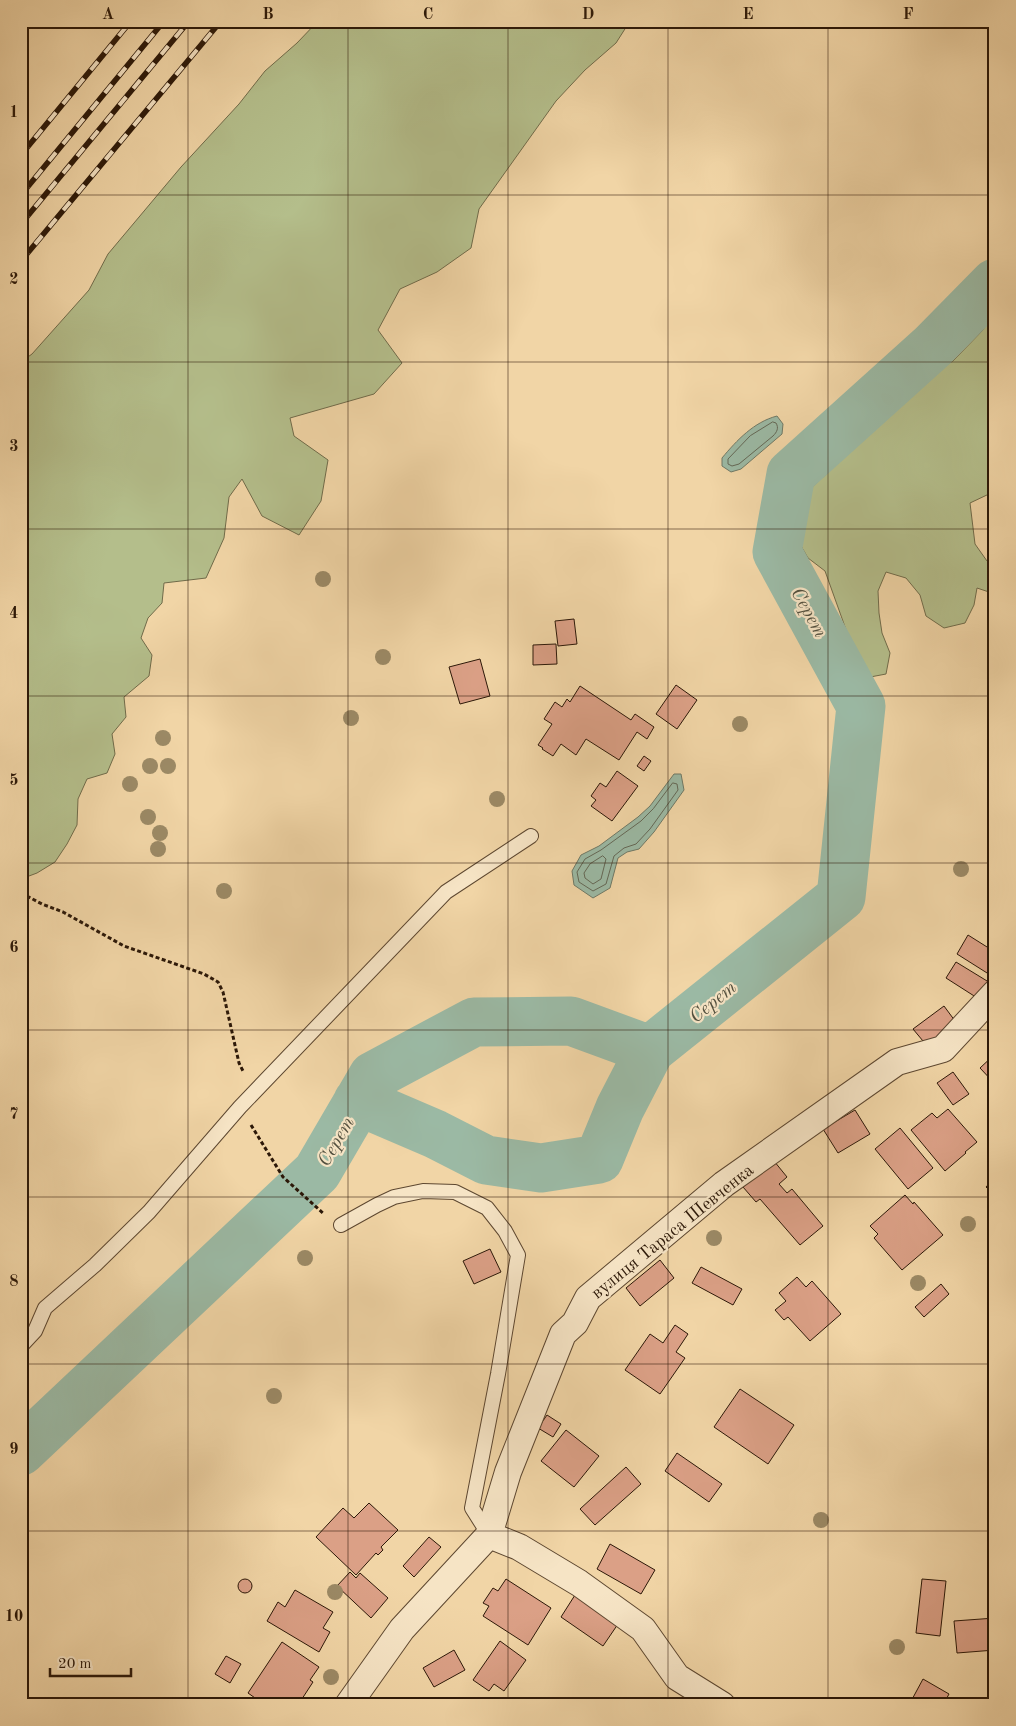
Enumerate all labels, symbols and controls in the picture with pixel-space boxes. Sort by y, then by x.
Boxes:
text: A [102,7,114,23]
text: B [262,7,274,23]
text: C [423,7,433,23]
text: D [582,7,594,23]
text: E [742,7,754,23]
text: F [903,7,914,23]
text: 1 [9,105,19,121]
text: 2 [9,272,19,288]
text: 3 [9,439,19,455]
water label: Серет [786,585,829,641]
text: 4 [9,606,19,622]
text: 5 [9,773,19,789]
text: 6 [9,940,19,956]
water label: Серет [687,979,740,1027]
text: 7 [9,1107,19,1123]
water label: Серет [315,1114,359,1170]
street label: вулиця Тараса Шевченка [588,1161,757,1303]
text: 8 [9,1274,19,1290]
text: 9 [9,1442,19,1458]
text: 10 [5,1609,23,1625]
scale bar [50,1646,131,1678]
text: 20 m [58,1657,92,1672]

